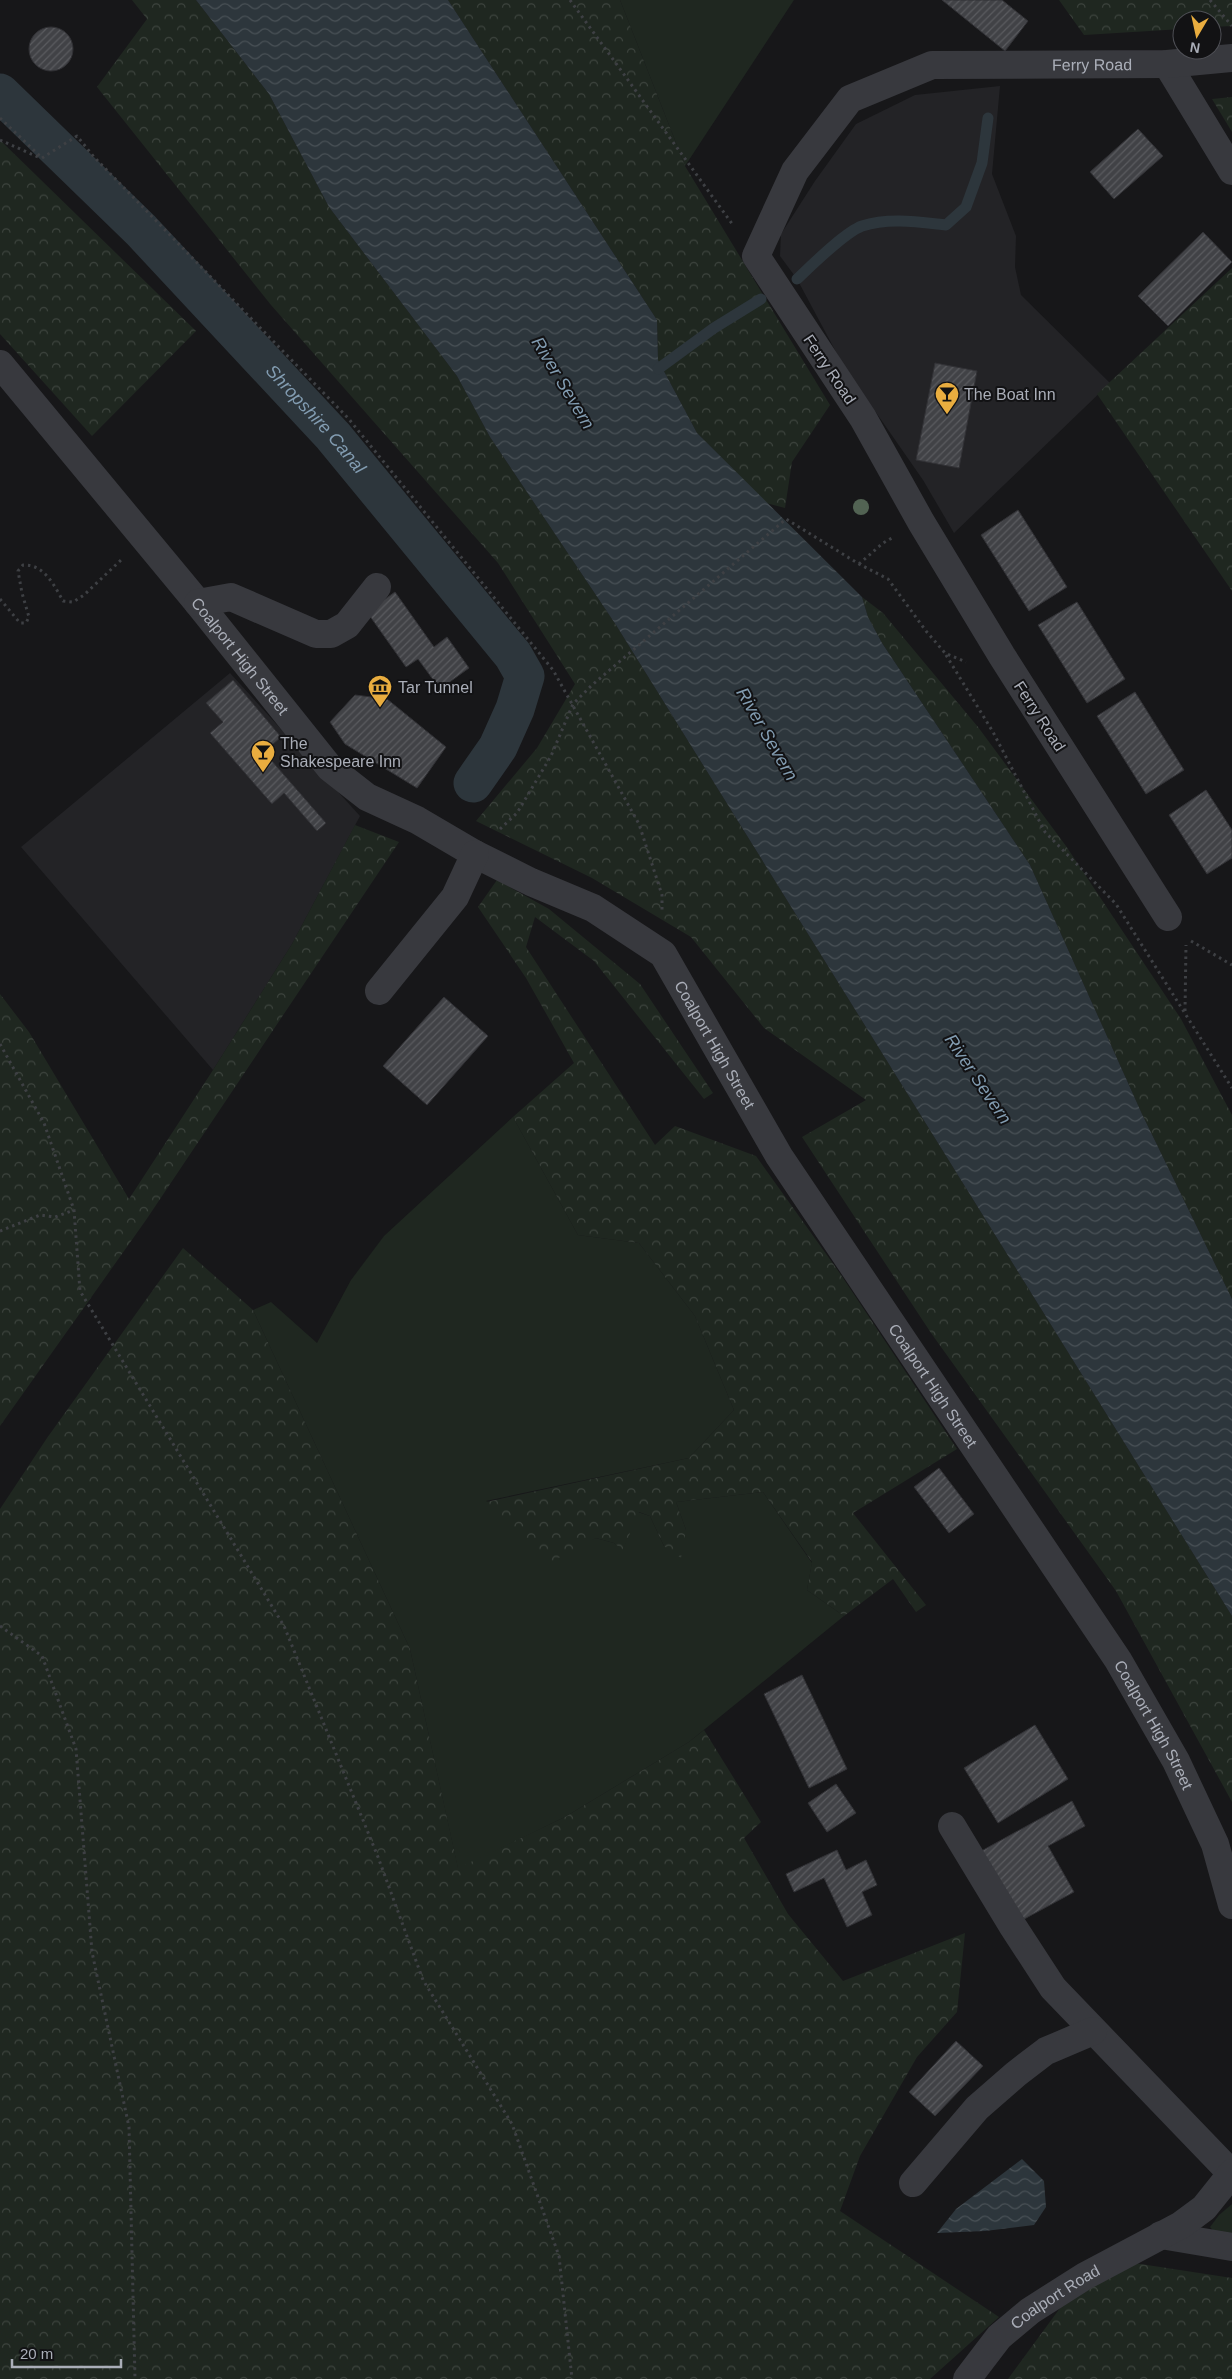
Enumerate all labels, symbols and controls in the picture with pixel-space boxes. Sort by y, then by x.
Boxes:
north arrow [1172,10,1222,60]
text: N [1189,39,1201,57]
street label: Ferry Road [1052,56,1132,73]
street label: Ferry Road [800,331,859,407]
water label: River Severn [528,333,598,433]
water label: Shropshire Canal [262,361,370,478]
bar icon: The Boat Inn [934,381,960,415]
place label: The Boat Inn [964,386,1056,403]
street label: Coalport High Street [188,594,292,719]
museum icon: Tar Tunnel [367,674,393,708]
street label: Ferry Road [1011,678,1069,754]
place label: Tar Tunnel [398,679,473,696]
water label: River Severn [732,684,802,784]
place label: The Shakespeare Inn [280,735,401,770]
bar icon: The Shakespeare Inn [250,739,276,773]
street label: Coalport High Street [671,978,758,1112]
water label: River Severn [941,1030,1015,1128]
street label: Coalport High Street [885,1321,981,1451]
street label: Coalport High Street [1111,1657,1196,1793]
street label: Coalport Road [1007,2262,1103,2333]
scale bar [12,2336,121,2368]
text: 20 m [20,2345,53,2362]

